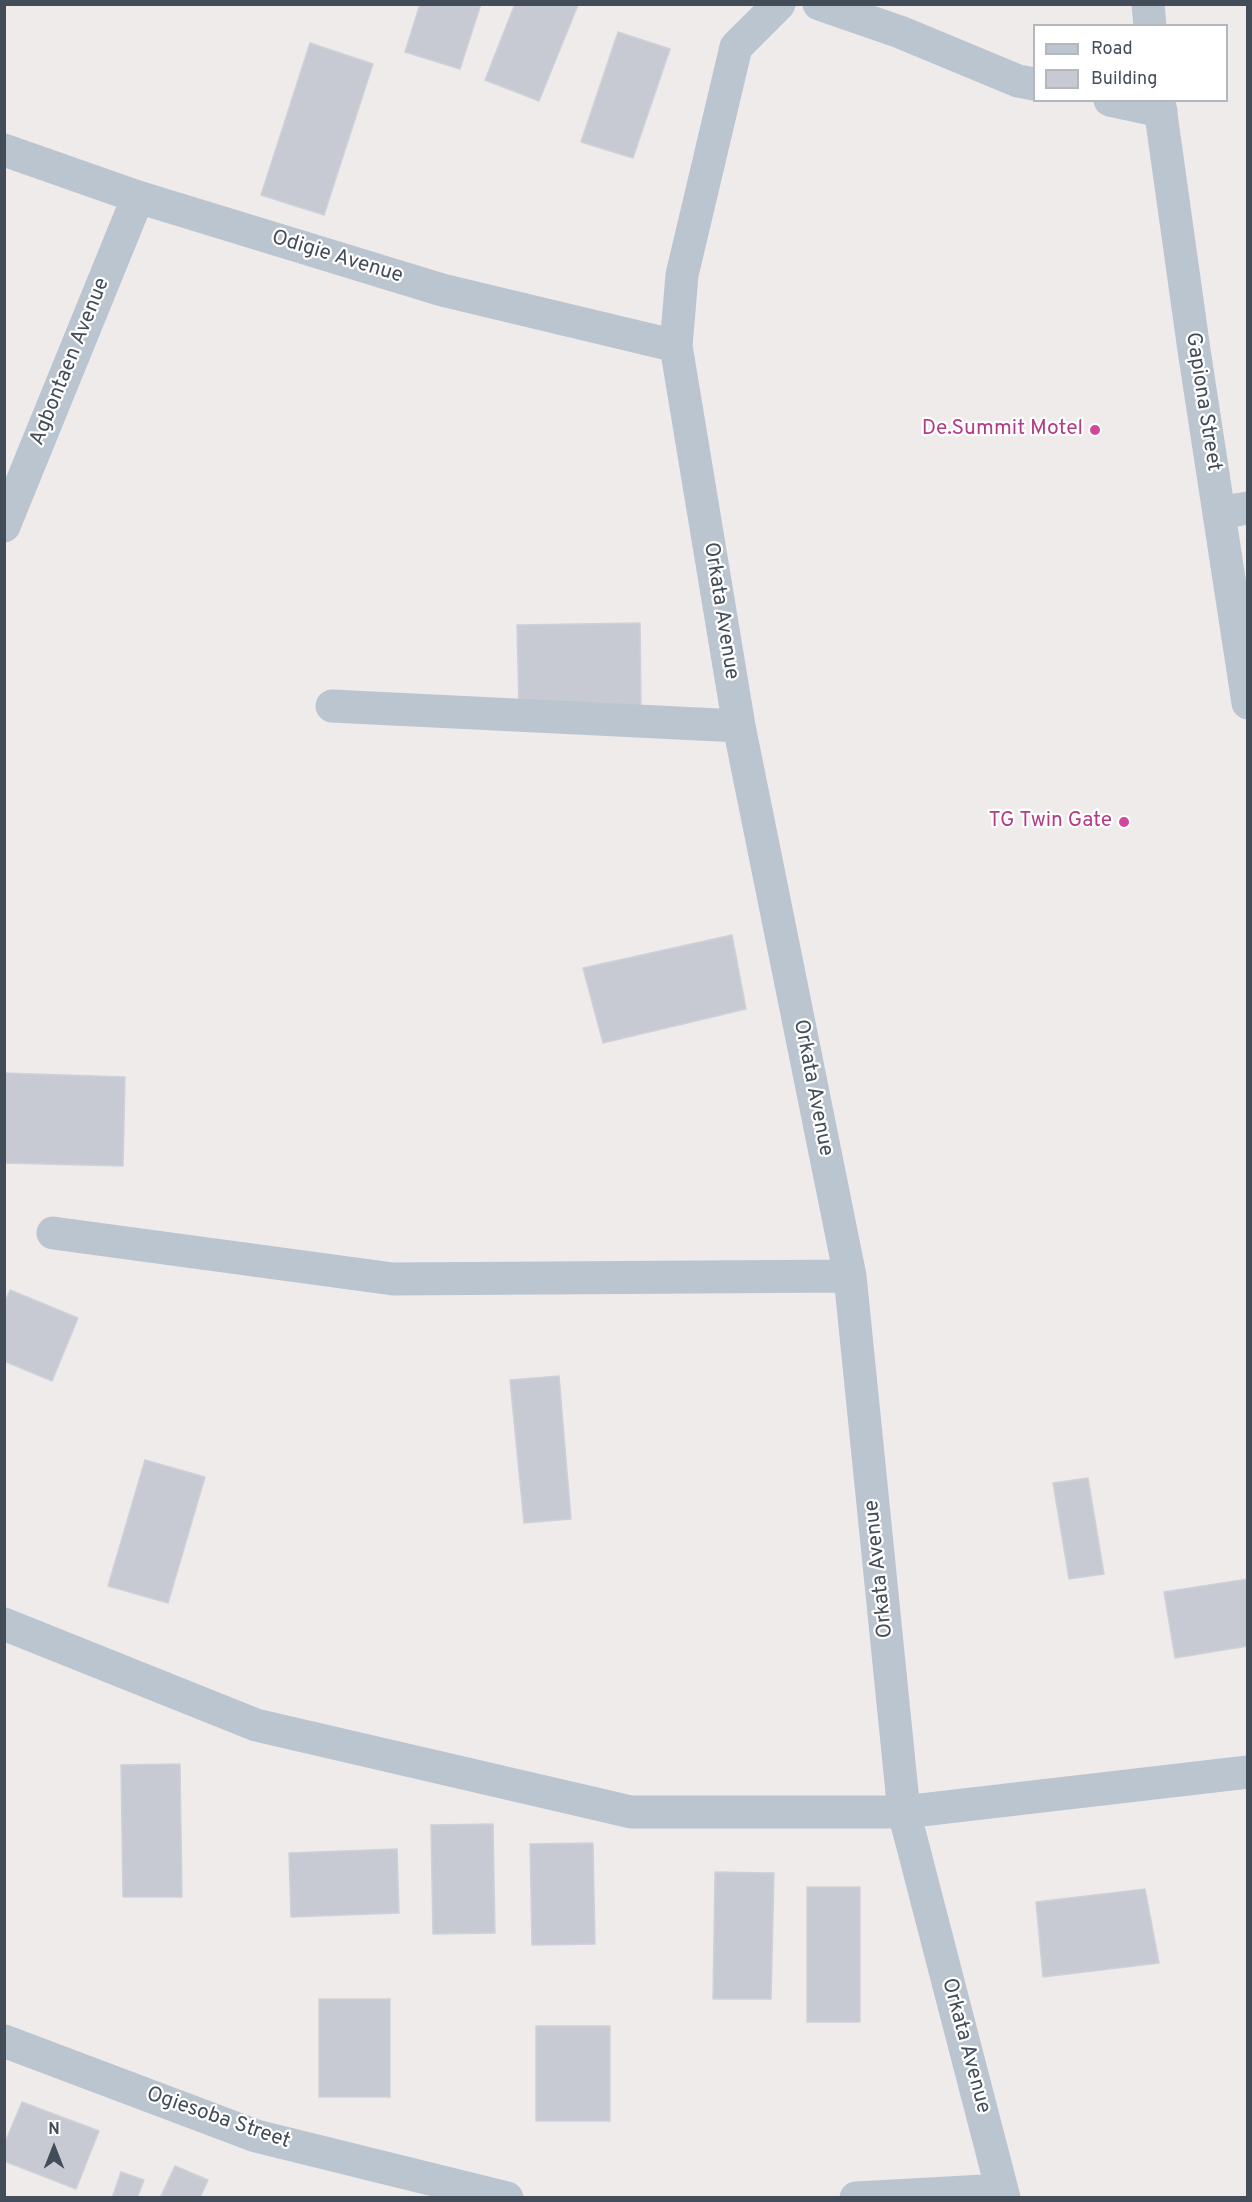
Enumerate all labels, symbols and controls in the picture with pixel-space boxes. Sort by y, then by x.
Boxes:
legend [1033,24,1228,102]
text: Road [1091,38,1133,61]
text: Building [1091,68,1157,91]
street label: Odigie Avenue [268,226,406,290]
street label: Agbontaen Avenue [26,274,116,450]
street label: Gapiona Street [1179,331,1225,473]
place label: De.Summit Motel [922,417,1083,443]
marker: De.Summit Motel [1088,423,1102,437]
street label: Orkata Avenue [697,541,743,681]
place label: TG Twin Gate [988,809,1112,835]
marker: TG Twin Gate [1117,815,1131,829]
street label: Orkata Avenue [786,1017,838,1159]
street label: Orkata Avenue [860,1499,900,1639]
street label: Orkata Avenue [935,1976,995,2116]
street label: Ogiesoba Street [143,2083,293,2155]
north arrow [24,2118,84,2178]
text: N [48,2120,60,2140]

